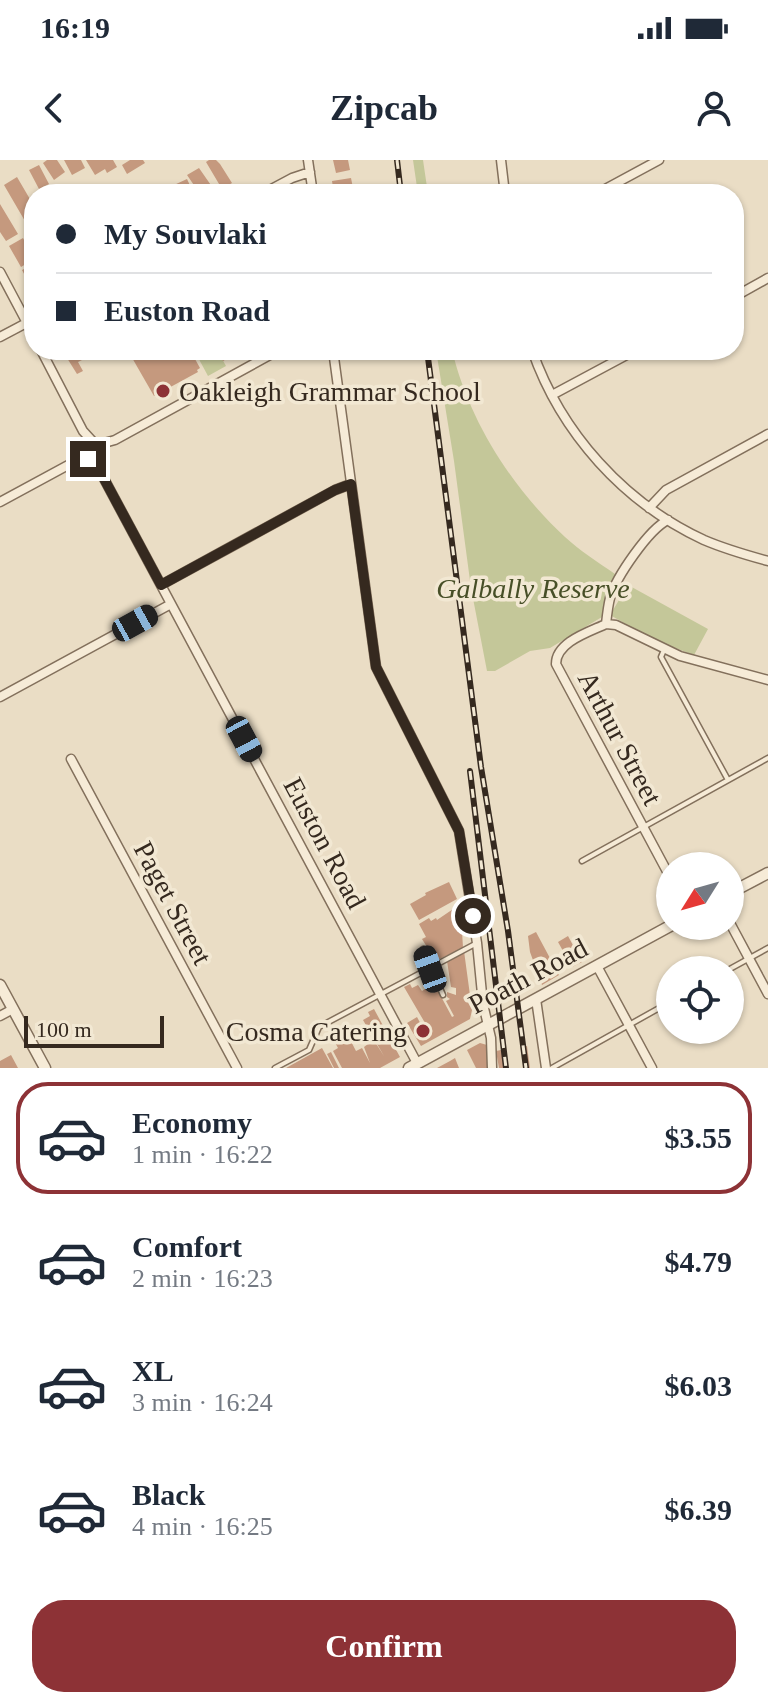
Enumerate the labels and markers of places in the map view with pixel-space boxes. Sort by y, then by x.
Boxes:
place label: Oakleigh Grammar School [179,376,481,407]
marker: Oakleigh Grammar School [154,382,172,400]
place label: Cosma Catering [226,1016,407,1047]
marker: Cosma Catering [414,1022,432,1040]

